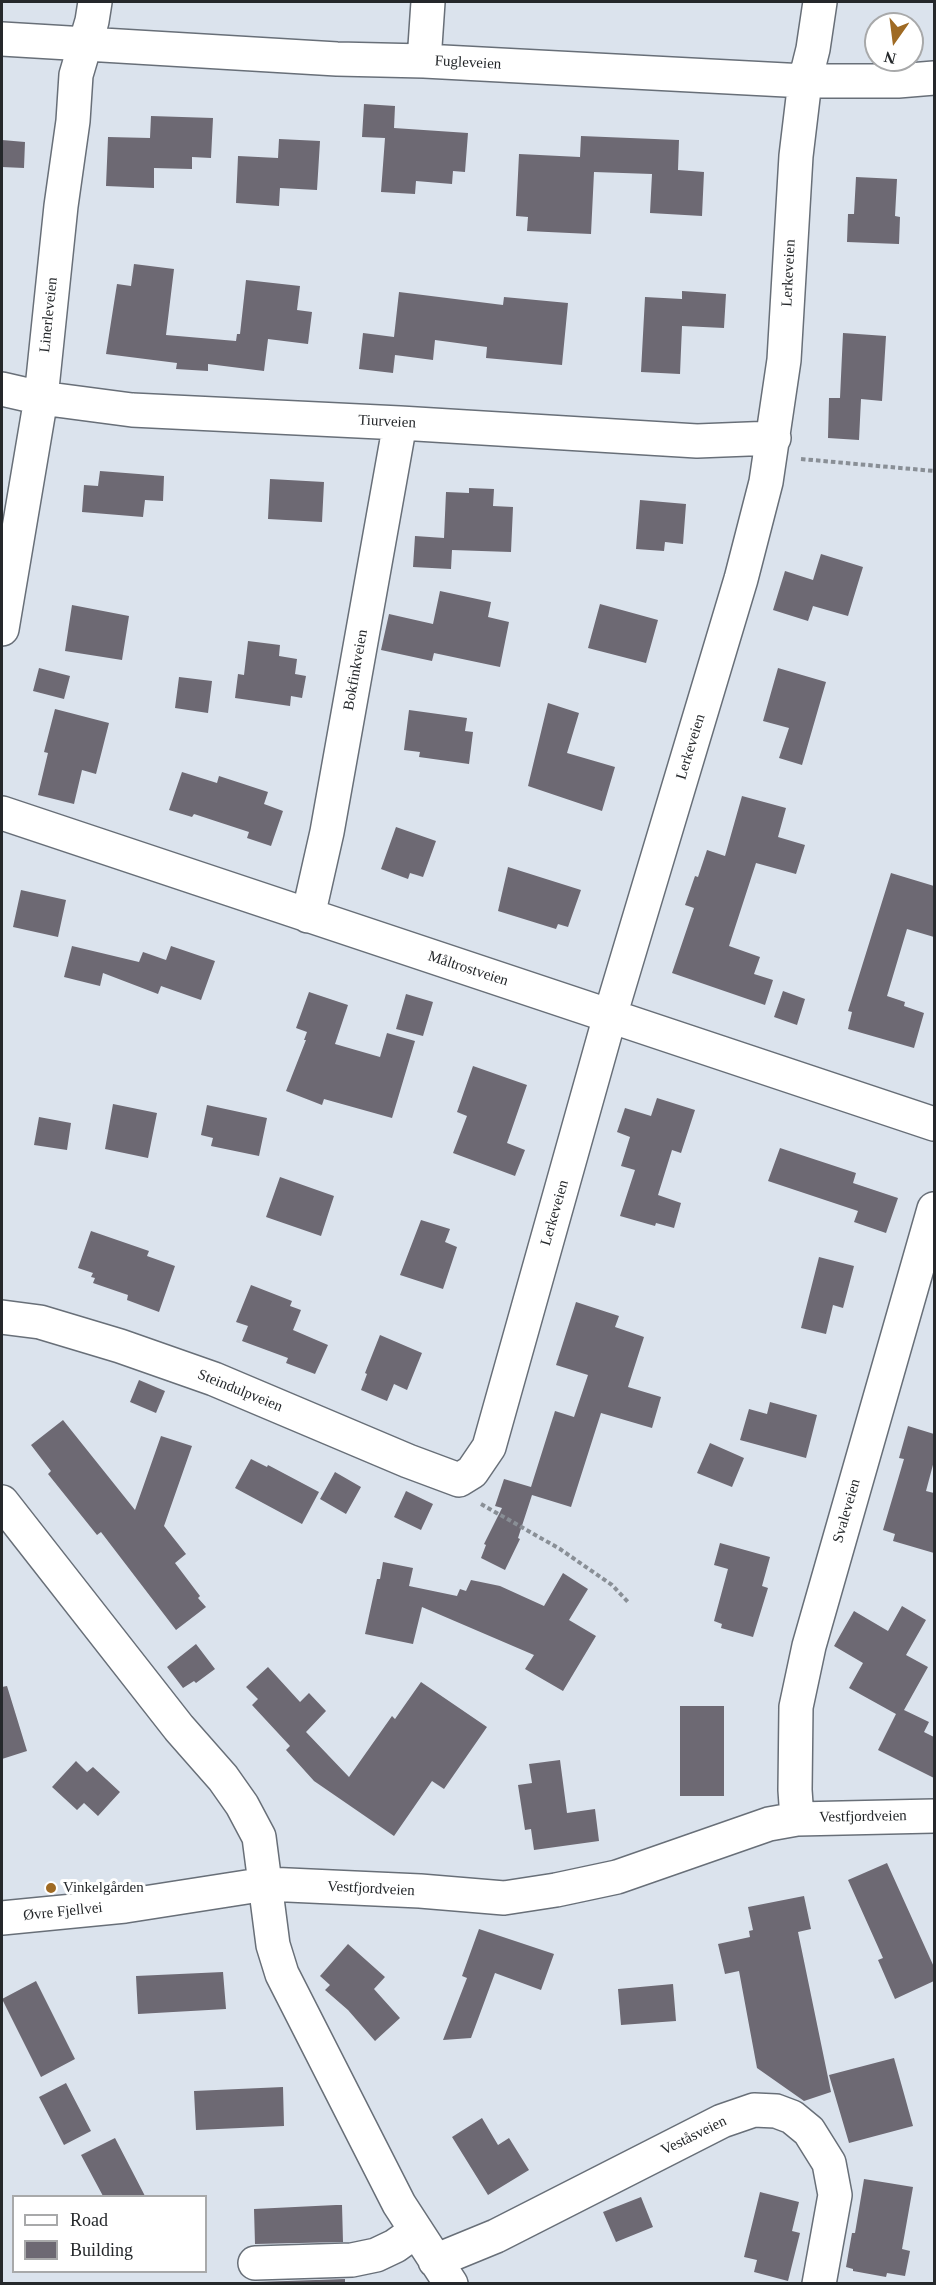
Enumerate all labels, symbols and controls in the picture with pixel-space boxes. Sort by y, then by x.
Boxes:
north arrow [864,12,924,72]
text: N [882,48,898,68]
street label: Fugleveien [434,52,502,74]
street label: Lerkeveien [778,239,800,307]
street label: Linerleveien [36,276,62,354]
street label: Tiurveien [358,412,416,432]
street label: Bokfinkveien [340,628,372,712]
street label: Lerkeveien [673,712,709,782]
street label: Måltrostveien [426,948,510,990]
street label: Lerkeveien [537,1178,573,1248]
street label: Steindulpveien [195,1366,285,1416]
street label: Svaleveien [829,1477,865,1545]
street label: Vestfjordveien [819,1807,907,1827]
street label: Vestfjordveien [327,1878,415,1900]
place label: Vinkelgården [63,1879,144,1897]
marker: Vinkelgården [44,1881,58,1895]
street label: Øvre Fjellvei [22,1899,104,1925]
street label: Veståsveien [658,2112,730,2160]
legend [12,2195,207,2273]
text: Road [70,2210,108,2230]
text: Building [70,2240,133,2260]

